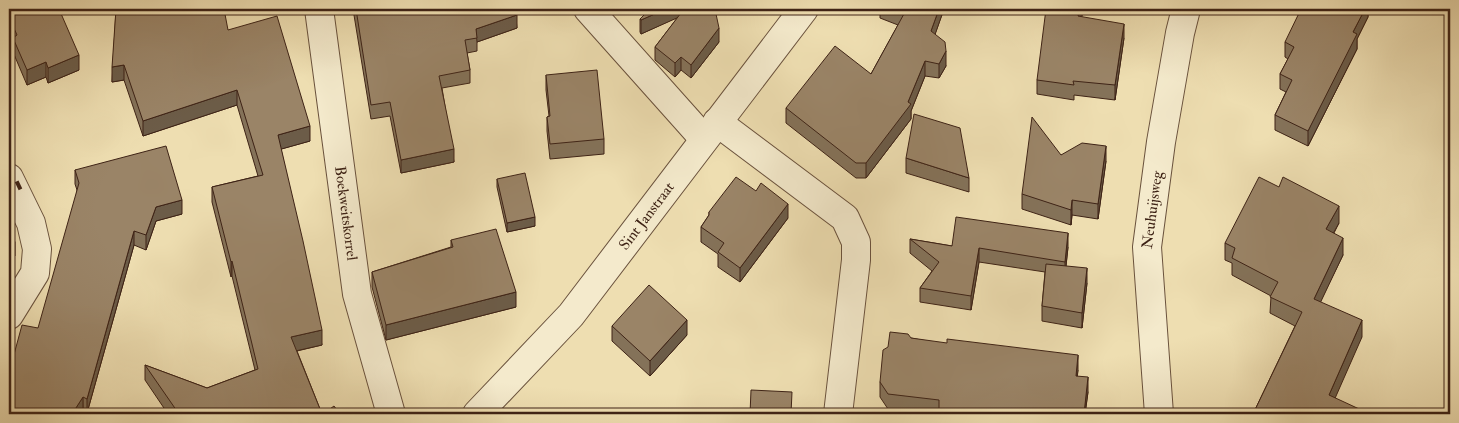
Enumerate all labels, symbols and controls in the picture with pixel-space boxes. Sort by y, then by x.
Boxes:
street label: Boekweitskorrel [330,165,361,262]
street label: Neuhuijsweg [1138,169,1167,250]
street label: Sint Janstraat [615,178,679,254]

